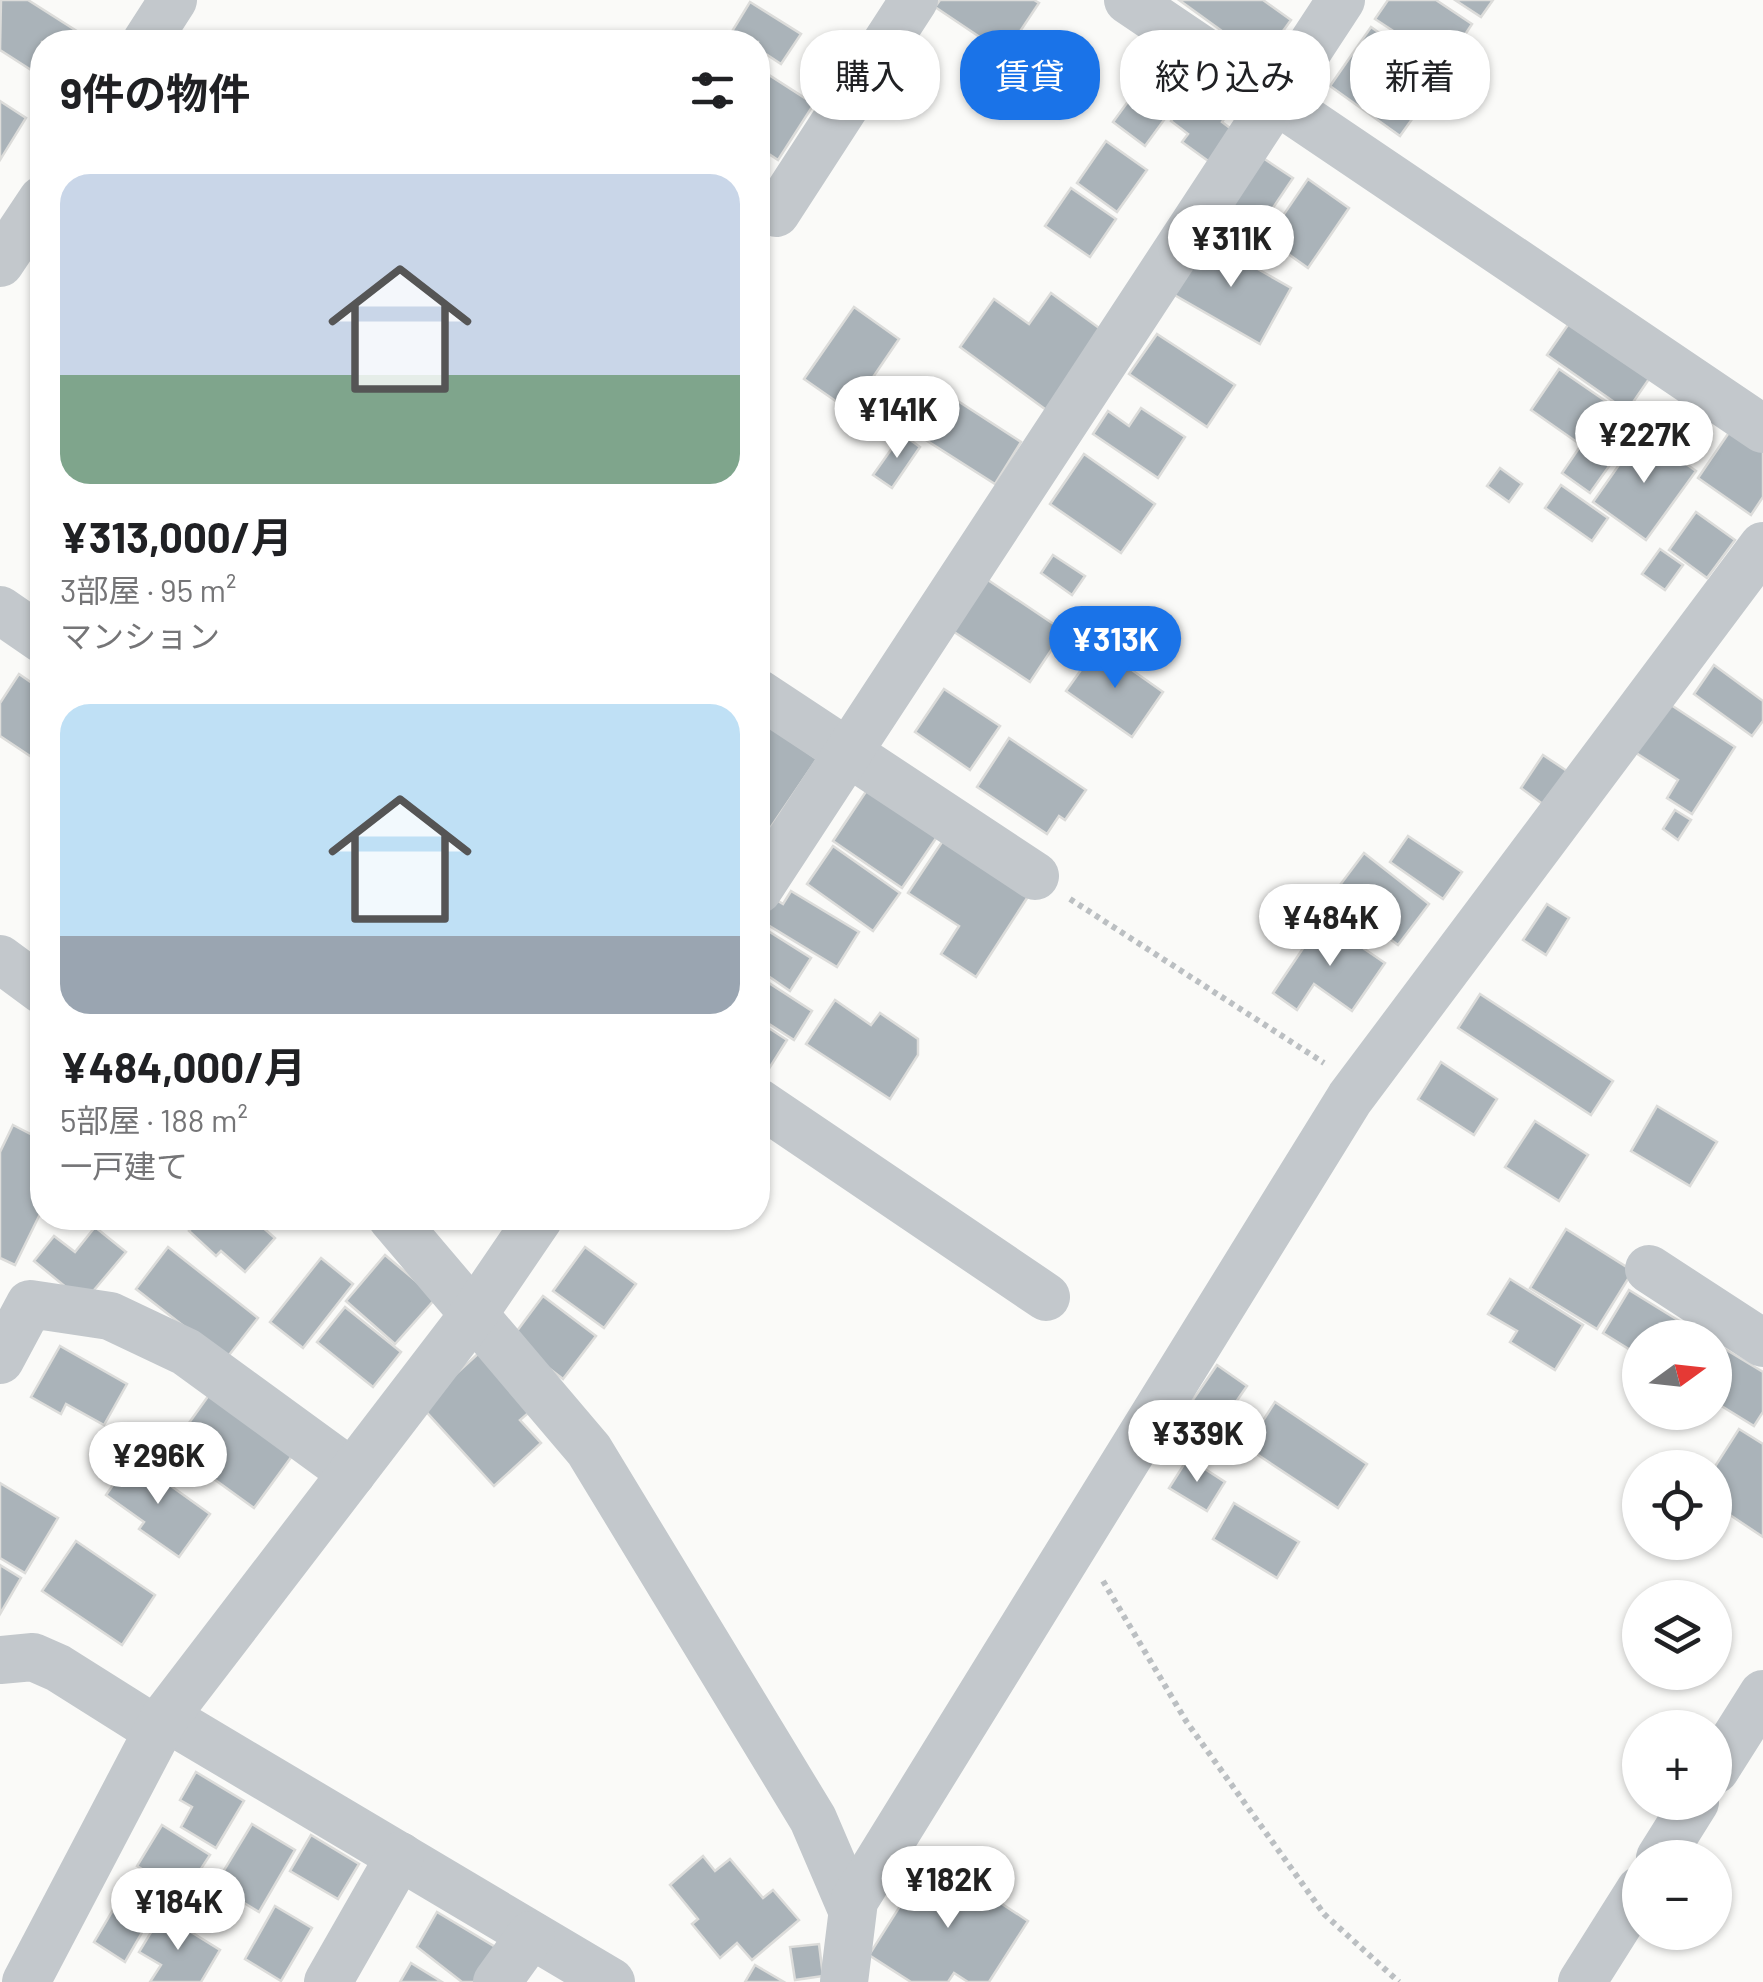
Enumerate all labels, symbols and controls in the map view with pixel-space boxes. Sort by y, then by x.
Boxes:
chip: 購入 [800,30,940,120]
chip: 賃貸 [960,30,1100,120]
chip: 絞り込み [1120,30,1330,120]
chip: 新着 [1350,30,1490,120]
icon: filters [685,63,740,118]
text: 9件の物件 [60,67,250,117]
pin: ¥311K [1161,205,1301,290]
text: ¥311K [1190,218,1272,256]
icon: home [310,239,490,419]
pin: ¥141K [827,376,967,461]
text: ¥141K [857,389,937,427]
pin: ¥227K [1574,401,1714,486]
text: ¥227K [1597,414,1691,452]
text: ¥313,000/月 [60,511,293,561]
text: 3部屋 · 95 m² [60,570,236,608]
pin: ¥313K [1045,606,1185,691]
text: マンション [60,616,220,654]
text: ¥313K [1071,619,1159,657]
icon: home [310,769,490,949]
pin: ¥484K [1260,884,1400,969]
text: ¥484K [1281,897,1379,935]
text: ¥484,000/月 [60,1041,306,1091]
text: 5部屋 · 188 m² [60,1100,248,1138]
text: 一戸建て [60,1146,188,1184]
north arrow [1622,1320,1732,1430]
map controls [1622,1320,1732,1950]
pin: ¥339K [1127,1400,1267,1485]
text: ¥339K [1150,1413,1244,1451]
pin: ¥296K [88,1422,228,1507]
text: ¥296K [111,1435,205,1473]
button: locate [1622,1450,1732,1560]
button: layers [1622,1580,1732,1690]
button: + [1622,1710,1732,1820]
button: − [1622,1840,1732,1950]
pin: ¥182K [878,1846,1018,1931]
text: ¥182K [904,1859,992,1897]
pin: ¥184K [108,1868,248,1953]
text: ¥184K [133,1881,223,1919]

